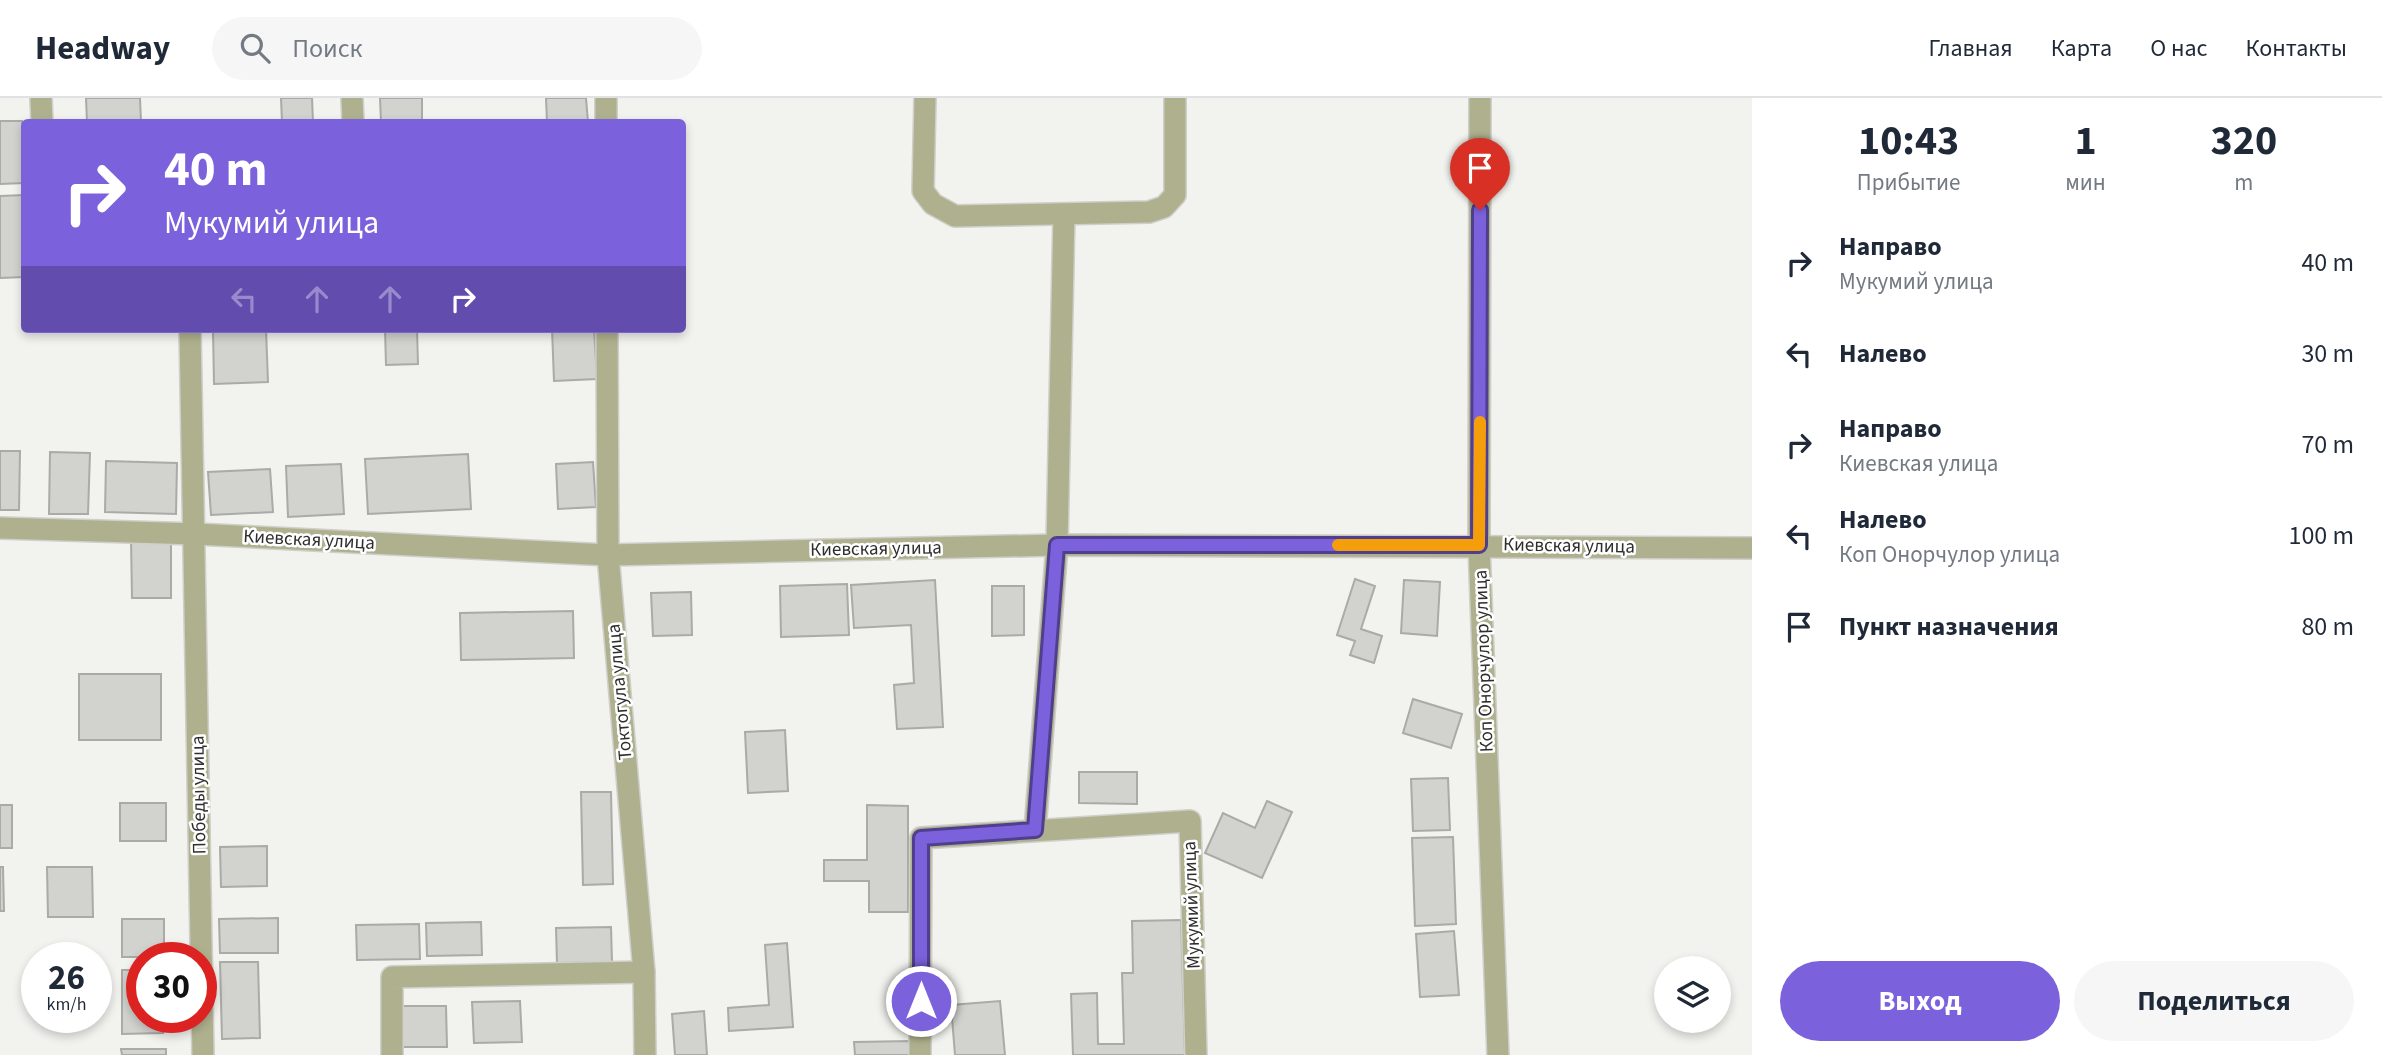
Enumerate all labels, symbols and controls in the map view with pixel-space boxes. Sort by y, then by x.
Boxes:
search box [212,17,702,80]
text: Headway [35,25,170,72]
icon: search [236,29,274,67]
text: Поиск [292,30,362,67]
text: Главная [1928,31,2013,66]
text: Карта [2051,31,2112,66]
text: О нас [2150,31,2207,66]
text: Контакты [2245,31,2347,66]
text: 10:43 [1858,111,1959,171]
text: 1 [2074,111,2097,171]
text: 320 [2211,111,2277,171]
text: 40 m [164,135,268,205]
pin [1450,138,1510,210]
icon: right [49,147,140,238]
icon: arrive [1461,149,1499,187]
text: Прибытие [1857,166,1960,199]
text: мин [2065,166,2106,199]
text: m [2234,166,2253,199]
text: Мукумий улица [164,200,379,246]
text: Направо [1839,228,1942,265]
icon: right [1780,244,1818,282]
text: 40 m [2301,244,2354,281]
text: Мукумий улица [1839,265,1994,298]
icon: left [225,280,263,318]
icon: ahead [298,280,336,318]
icon: ahead [371,280,409,318]
icon: right [444,280,482,318]
icon: left [1780,335,1818,373]
text: Налево [1839,335,1927,372]
text: 30 m [2301,335,2354,372]
text: Направо [1839,410,1942,447]
icon: right [1780,426,1818,464]
text: 70 m [2301,426,2354,463]
text: Киевская улица [1839,447,1998,480]
text: Налево [1839,501,1927,538]
icon: left [1780,517,1818,555]
text: 100 m [2288,517,2354,554]
street label: Киевская улица [243,523,375,557]
street label: Киевская улица [1503,531,1635,561]
street label: Киевская улица [810,534,942,564]
text: Коп Онорчулор улица [1839,538,2060,571]
street label: Коп Онорчулор улица [1467,569,1501,753]
icon: arrive [1780,608,1818,646]
text: Пункт назначения [1839,608,2059,645]
text: 80 m [2301,608,2354,645]
street label: Токтогула улица [601,623,639,761]
street label: Победы улица [184,735,214,855]
street label: Мукумий улица [1176,841,1208,969]
speed limit sign: 30 [126,942,217,1033]
text: 26 [48,953,85,1003]
map controls [1654,956,1731,1033]
button: layers [1654,956,1731,1033]
button: Выход [1780,961,2060,1041]
button: Поделиться [2074,961,2354,1041]
position arrow [884,964,958,1038]
text: km/h [47,992,86,1017]

